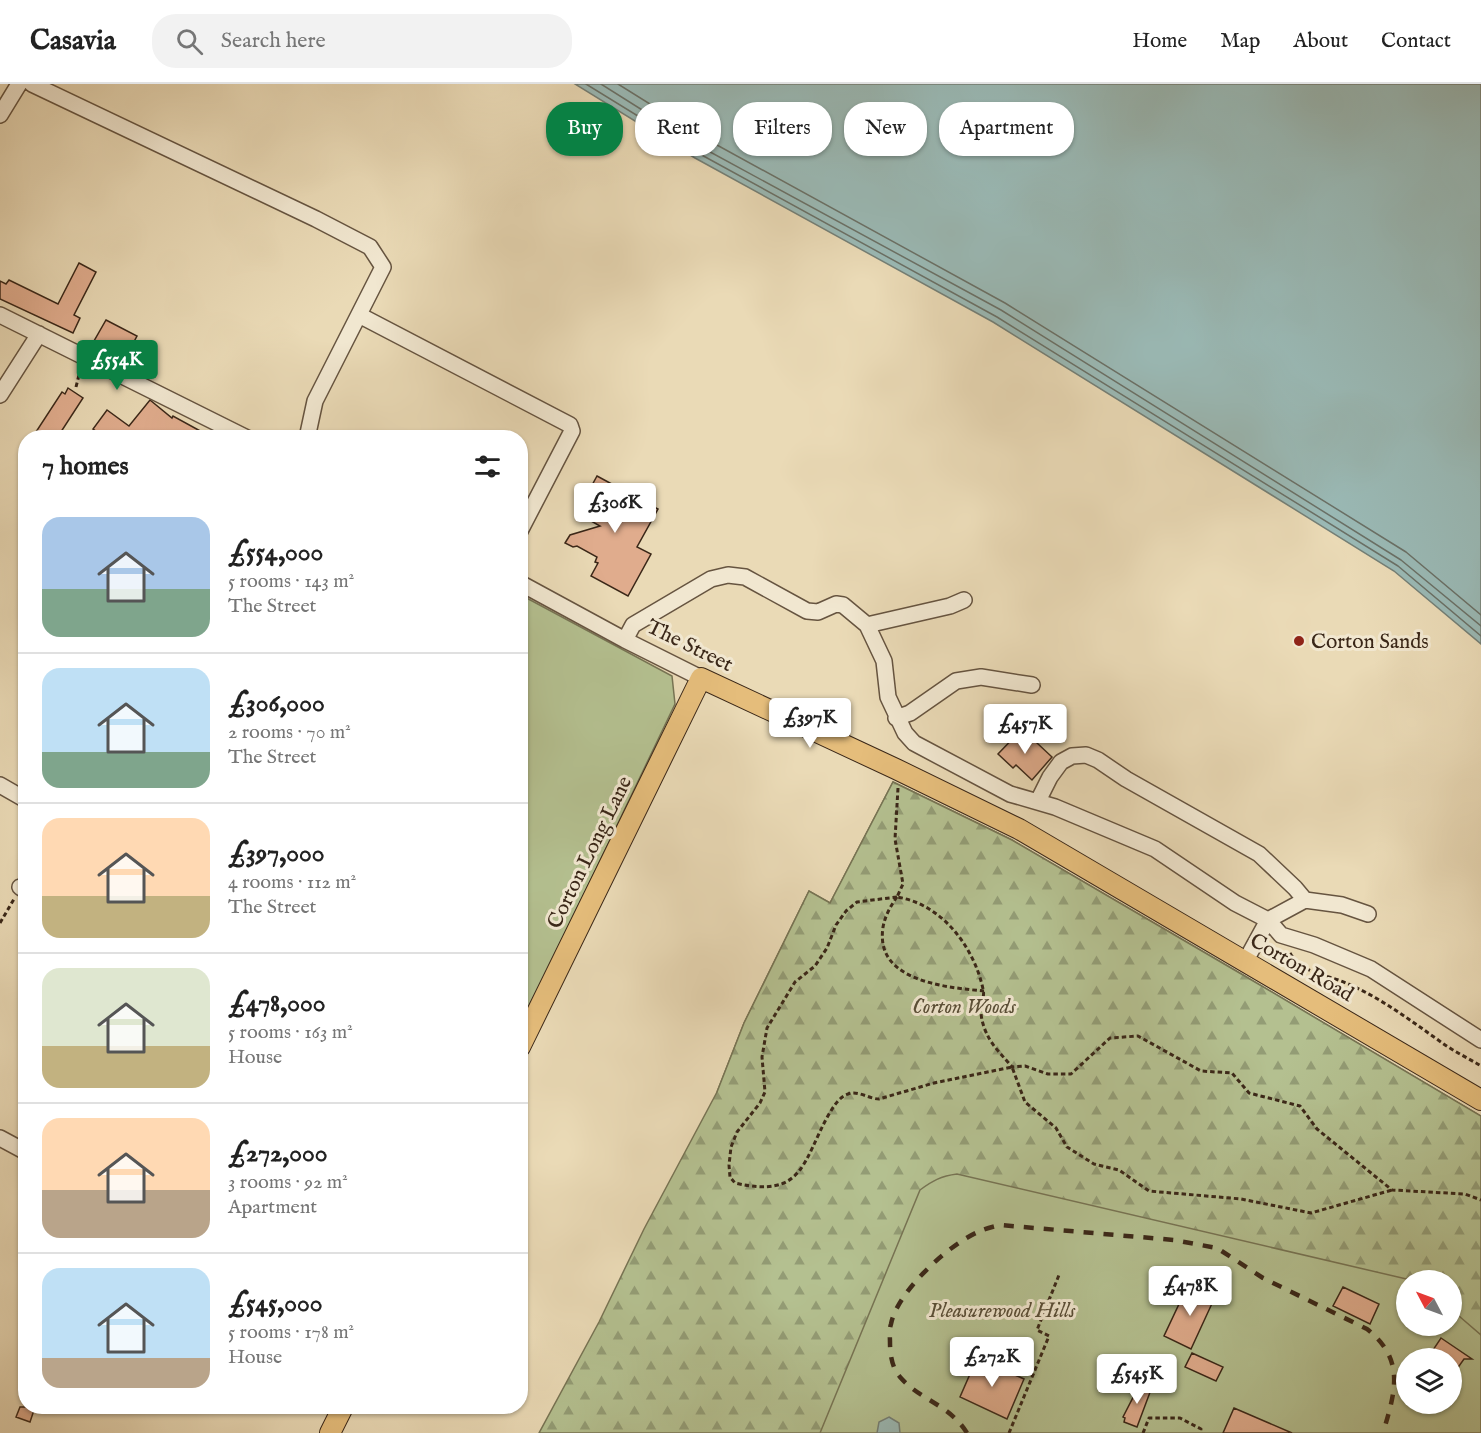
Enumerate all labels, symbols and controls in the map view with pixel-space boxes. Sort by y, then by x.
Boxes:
search box [152,14,572,68]
text: Casavia [30,24,116,59]
icon: search [173,25,206,58]
text: Search here [221,27,326,55]
text: Home [1132,28,1187,55]
text: Map [1220,28,1260,55]
text: About [1293,28,1348,55]
text: Contact [1381,28,1451,55]
chip: Buy [546,102,623,156]
chip: Rent [635,102,721,156]
chip: Filters [733,102,832,156]
chip: New [844,102,927,156]
chip: Apartment [939,102,1074,156]
pin: £554K [75,340,159,391]
text: £554K [91,347,143,372]
text: 7 homes [42,450,129,483]
icon: filters [471,450,504,483]
pin: £306K [573,483,657,534]
text: £306K [588,490,642,515]
text: £554,000 [228,536,323,569]
icon: home [90,541,162,613]
text: 5 rooms · 143 m² [228,569,354,594]
text: The Street [228,594,316,619]
street label: The Street [642,614,737,679]
place label: Corton Sands [1311,629,1429,656]
marker: Corton Sands [1292,634,1306,648]
text: £306,000 [228,687,325,720]
icon: home [90,692,162,764]
pin: £397K [768,698,852,749]
pin: £457K [983,704,1067,755]
text: £397K [783,705,837,730]
text: £457K [998,711,1052,736]
text: 2 rooms · 70 m² [228,720,351,745]
text: The Street [228,745,316,770]
street label: Corton Long Lane [542,772,639,933]
text: £397,000 [228,837,324,870]
icon: home [90,842,162,914]
text: 4 rooms · 112 m² [228,870,356,895]
text: The Street [228,895,316,920]
street label: Corton Road [1244,928,1359,1009]
text: £478,000 [228,987,326,1020]
icon: home [90,992,162,1064]
park label: Corton Woods [912,994,1017,1021]
text: 5 rooms · 163 m² [228,1020,353,1045]
text: House [228,1045,282,1070]
text: £272,000 [228,1137,328,1170]
icon: home [90,1142,162,1214]
text: 3 rooms · 92 m² [228,1170,348,1195]
text: Apartment [228,1195,317,1220]
pin: £478K [1148,1266,1232,1317]
north arrow [1396,1270,1462,1336]
map controls [1396,1270,1462,1414]
text: £478K [1163,1273,1217,1298]
text: £545,000 [228,1287,323,1320]
icon: home [90,1292,162,1364]
park label: Pleasurewood Hills [929,1298,1076,1325]
text: 5 rooms · 178 m² [228,1320,354,1345]
pin: £272K [950,1337,1034,1388]
text: £272K [964,1344,1020,1369]
text: House [228,1345,282,1370]
button: layers [1396,1348,1462,1414]
pin: £545K [1095,1354,1179,1405]
text: £545K [1111,1361,1163,1386]

